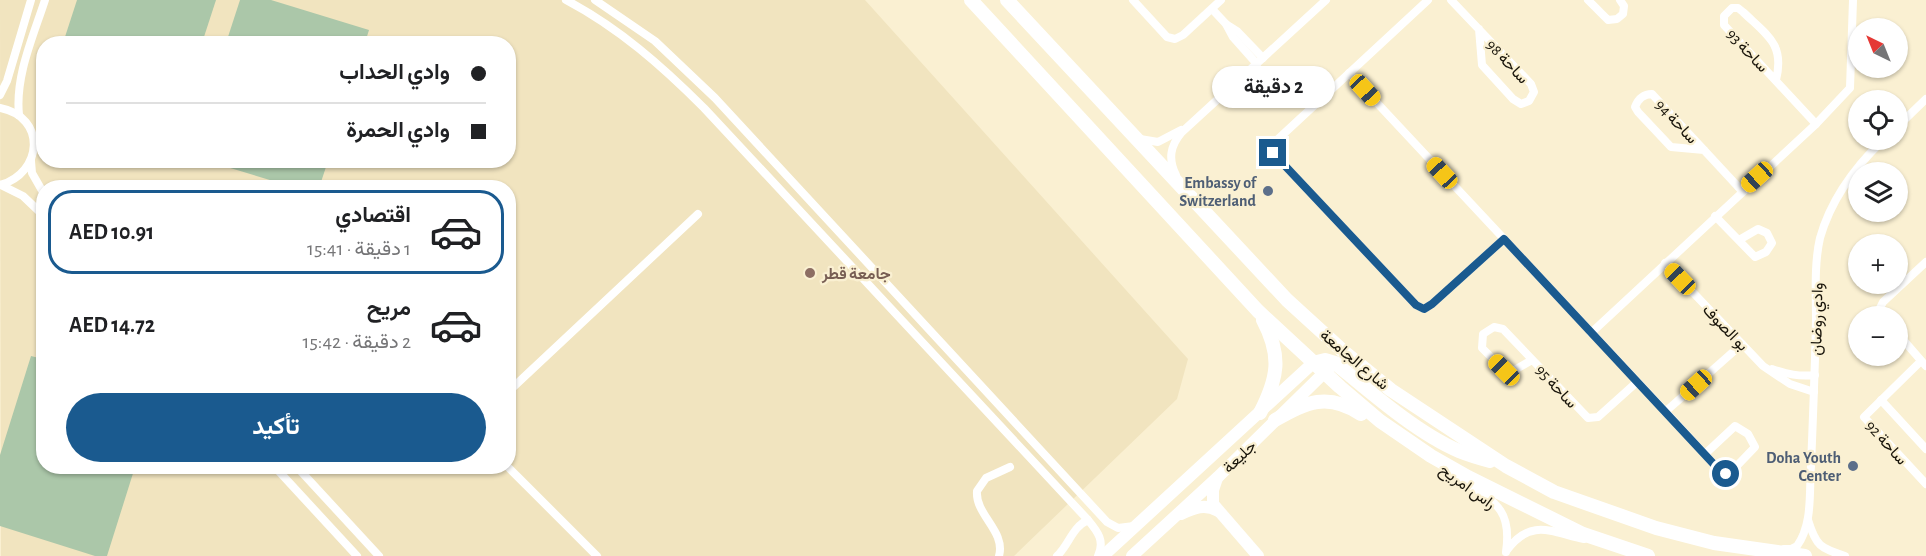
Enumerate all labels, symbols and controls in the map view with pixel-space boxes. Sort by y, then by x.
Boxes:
north arrow [1848,18,1908,78]
map controls [1848,18,1908,366]
street label: ساحة 93 [1723,26,1771,75]
street label: ساحة 98 [1483,37,1531,87]
text: وادي الحداب [339,61,450,83]
callout: 2 دقيقة [1212,66,1334,108]
car [1346,71,1384,109]
text: 2 دقيقة [1244,77,1303,97]
button: locate [1848,90,1908,150]
street label: ساحة 94 [1652,97,1700,147]
text: وادي الحمرة [346,119,450,141]
route end [1259,139,1286,166]
car [1423,154,1461,192]
car [1738,158,1776,196]
button: layers [1848,162,1908,222]
place label: Embassy of Switzerland [1179,175,1258,209]
marker: Embassy of Switzerland [1261,184,1275,198]
text: اقتصادي [335,204,411,226]
icon: car [429,205,483,259]
text: AED 10.91 [69,221,154,243]
button: + [1848,234,1908,294]
text: 1 دقيقة · 15:41 [307,239,411,259]
car [1661,260,1699,298]
marker: جامعة قطر [803,266,817,280]
place label: جامعة قطر [821,266,891,284]
street label: وادي روضان [1808,282,1831,356]
text: مريح [367,297,411,319]
icon: car [429,298,483,352]
street label: بو الصوف [1698,301,1751,355]
button: − [1848,306,1908,366]
text: AED 14.72 [69,314,155,336]
street label: شارع الجامعة [1315,327,1392,395]
text: 2 دقيقة · 15:42 [303,332,411,352]
car [1485,351,1523,389]
street label: ساحة 95 [1532,362,1580,411]
car [1677,366,1715,404]
button: تأكيد [66,393,486,462]
street label: ساحة 92 [1862,418,1910,468]
street label: جليعة [1220,437,1260,477]
place label: Doha Youth Center [1766,450,1841,484]
marker: Doha Youth Center [1846,459,1860,473]
route start [1712,460,1739,487]
street label: راس امريح [1435,461,1498,515]

